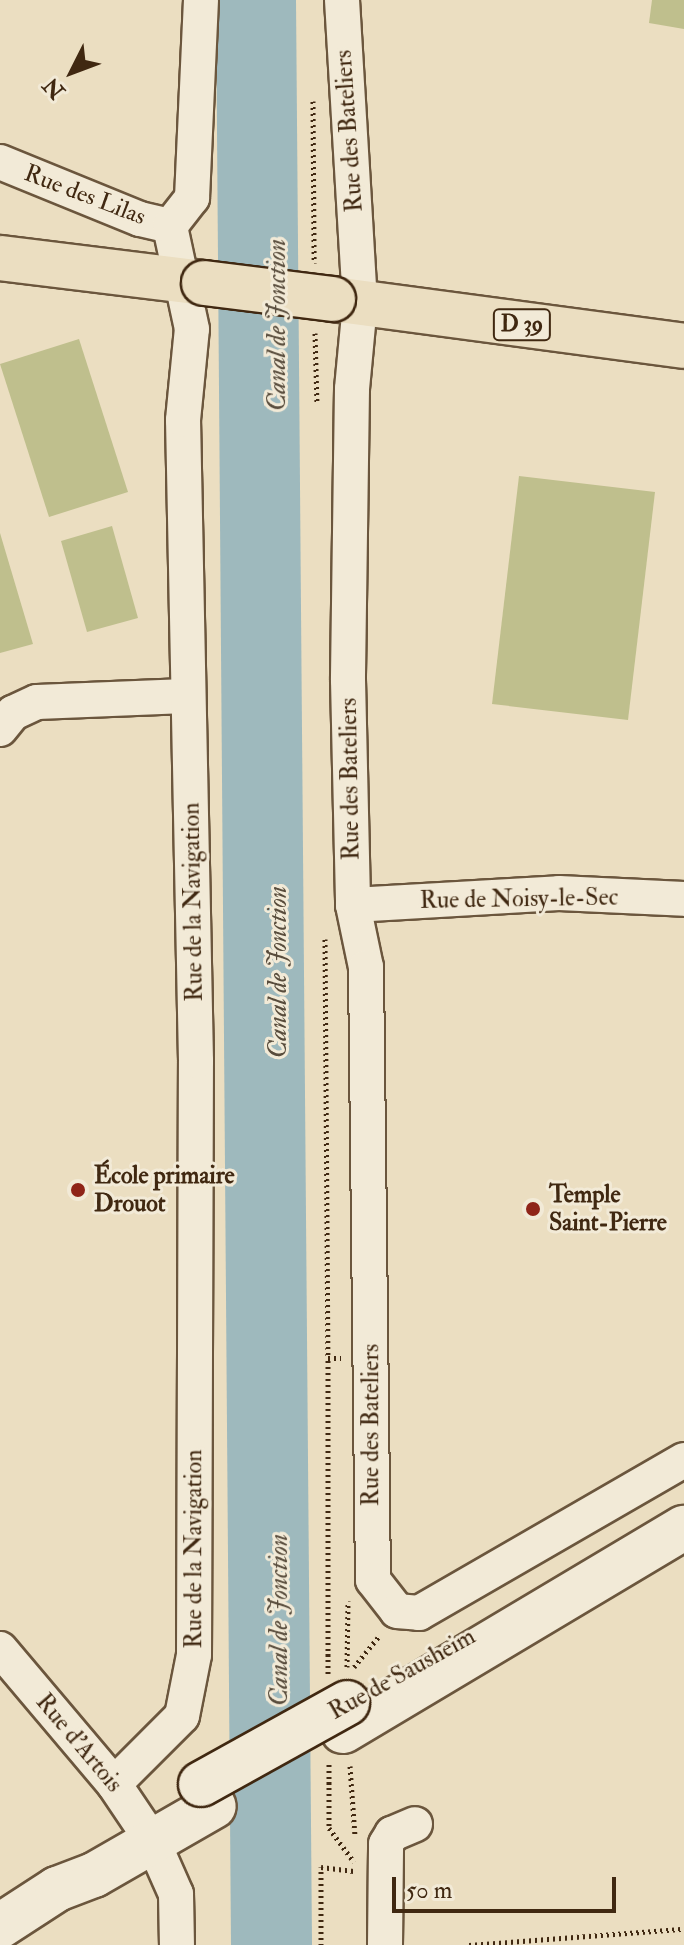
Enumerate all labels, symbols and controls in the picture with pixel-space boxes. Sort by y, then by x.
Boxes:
north arrow [32,32,112,112]
street label: Rue des Bateliers [329,49,369,213]
text: N [37,71,71,105]
street label: Rue des Lilas [20,159,150,231]
water label: Canal de Jonction [262,239,294,411]
road number: D 39 [492,307,552,343]
street label: Rue des Bateliers [334,697,366,861]
street label: Rue de la Navigation [177,802,209,1002]
street label: Rue de Noisy-le-Sec [420,883,618,915]
water label: Canal de Jonction [263,886,295,1058]
place label: École primaire Drouot [94,1162,235,1218]
marker: École primaire Drouot [69,1181,87,1199]
place label: Temple Saint-Pierre [549,1181,667,1237]
marker: Temple Saint-Pierre [524,1200,542,1218]
street label: Rue des Bateliers [357,1344,385,1506]
street label: Rue de la Navigation [180,1449,208,1649]
water label: Canal de Jonction [264,1534,296,1706]
street label: Rue de Sausheim [324,1622,480,1726]
street label: Rue d'Artois [30,1688,128,1798]
scale bar [396,1861,620,1911]
text: 50 m [406,1875,452,1906]

